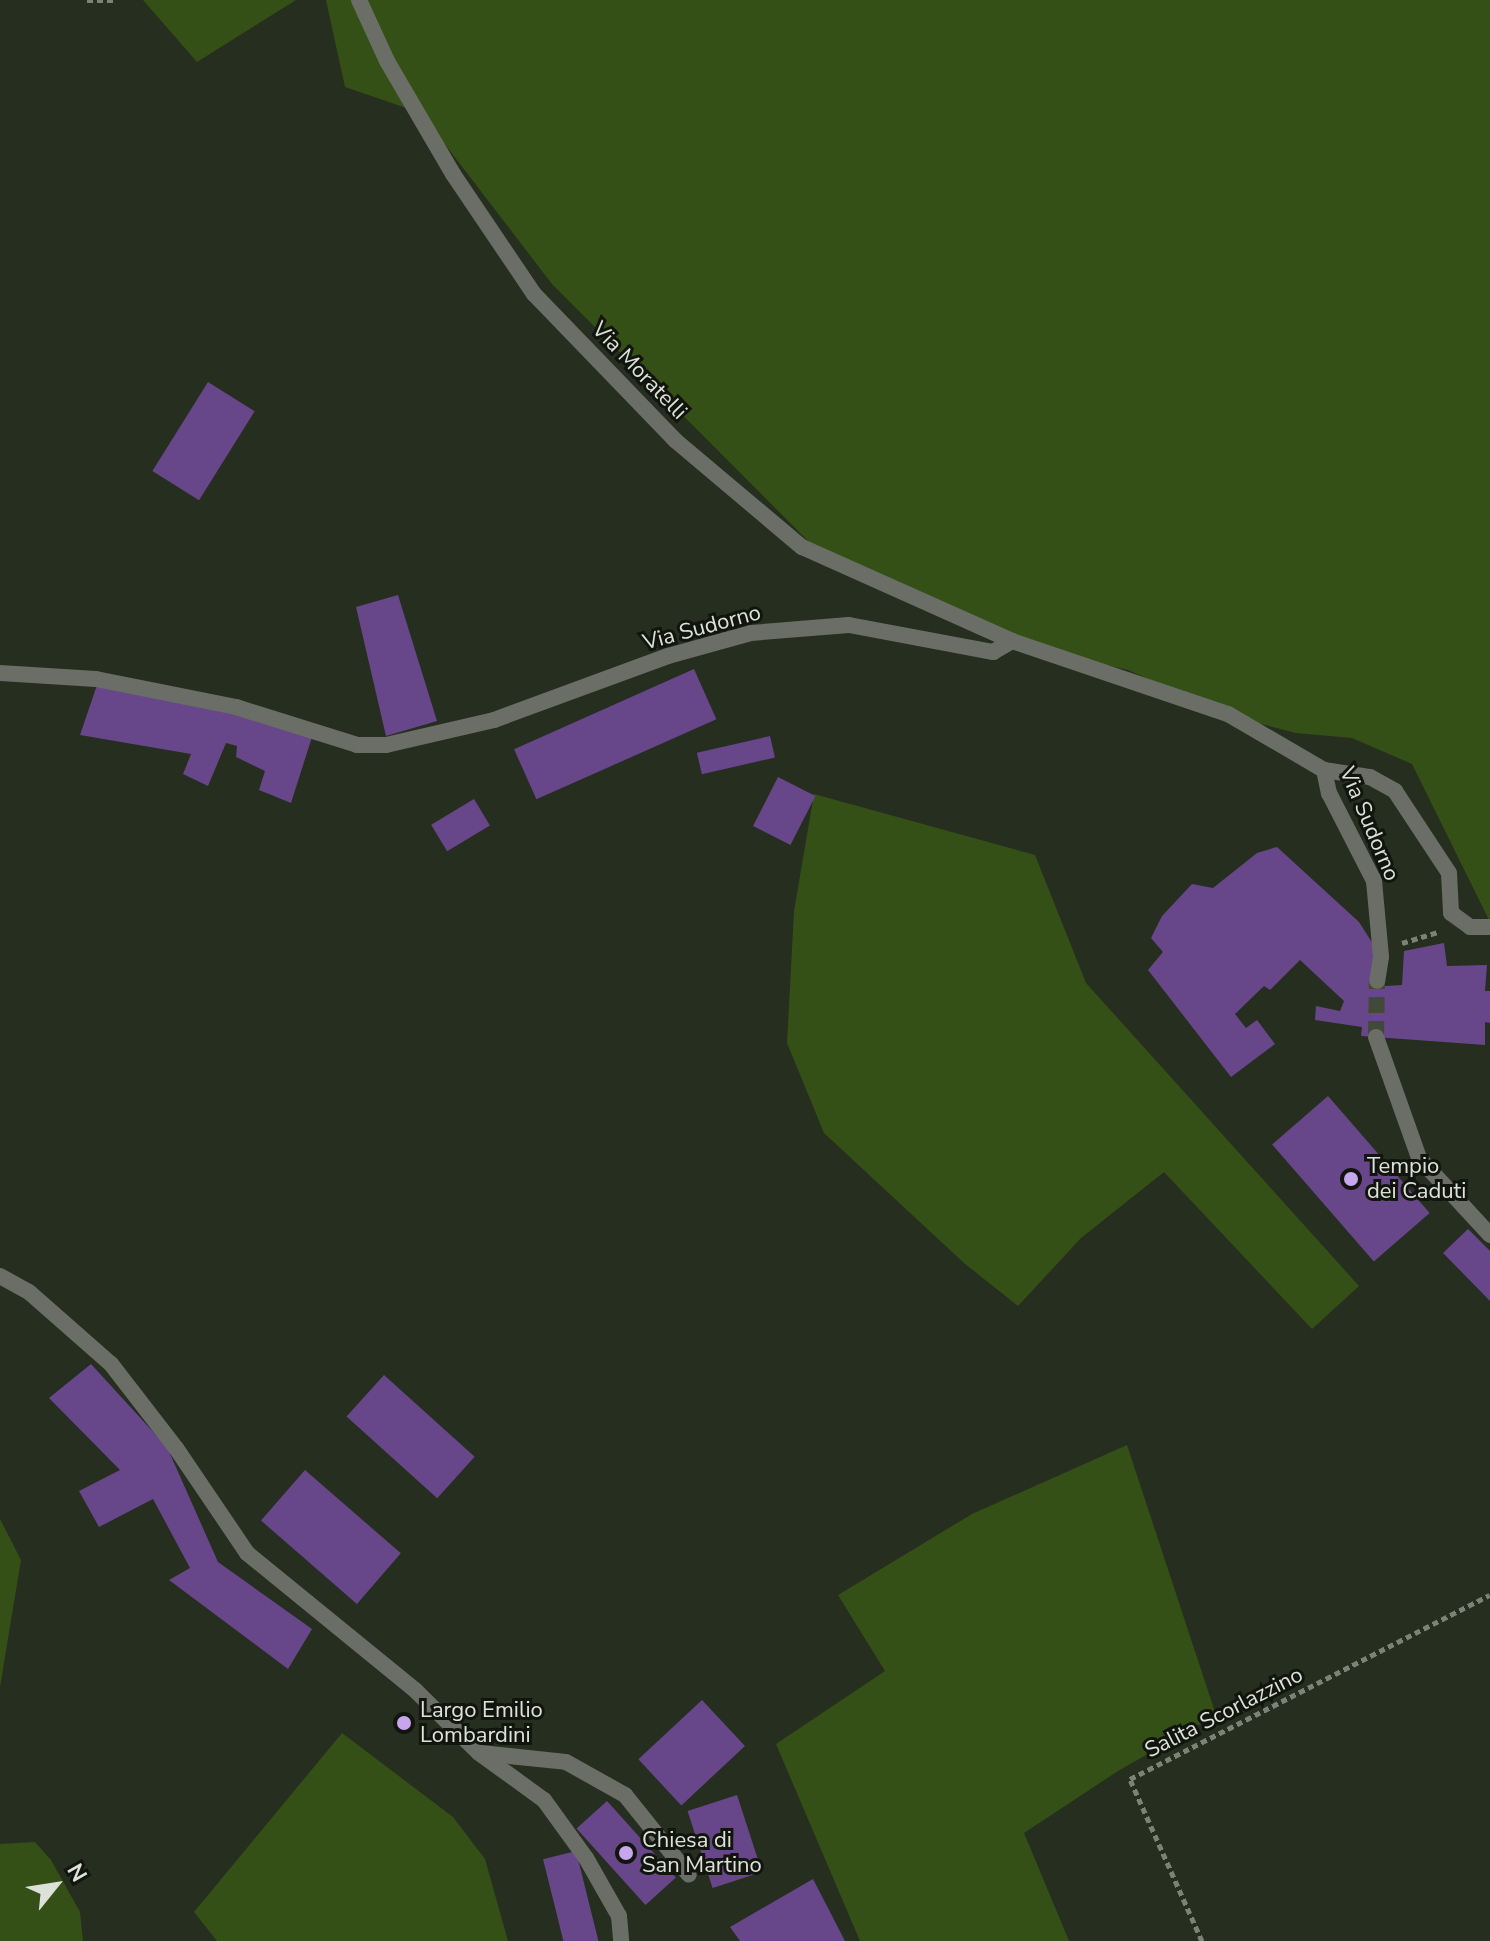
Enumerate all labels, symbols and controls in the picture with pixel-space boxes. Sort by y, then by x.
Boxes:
street label: Via Moratelli [586,317,692,425]
street label: Via Sudorno [640,600,764,656]
street label: Via Sudorno [1333,763,1405,885]
place label: Tempio dei Caduti [1367,1153,1466,1204]
marker: Tempio dei Caduti [1342,1170,1360,1188]
street label: Salita Scorlazzino [1141,1662,1307,1764]
place label: Largo Emilio Lombardini [420,1697,543,1748]
marker: Largo Emilio Lombardini [395,1714,413,1732]
place label: Chiesa di San Martino [642,1827,762,1878]
marker: Chiesa di San Martino [617,1844,635,1862]
north arrow [16,1845,96,1925]
text: N [60,1858,94,1888]

